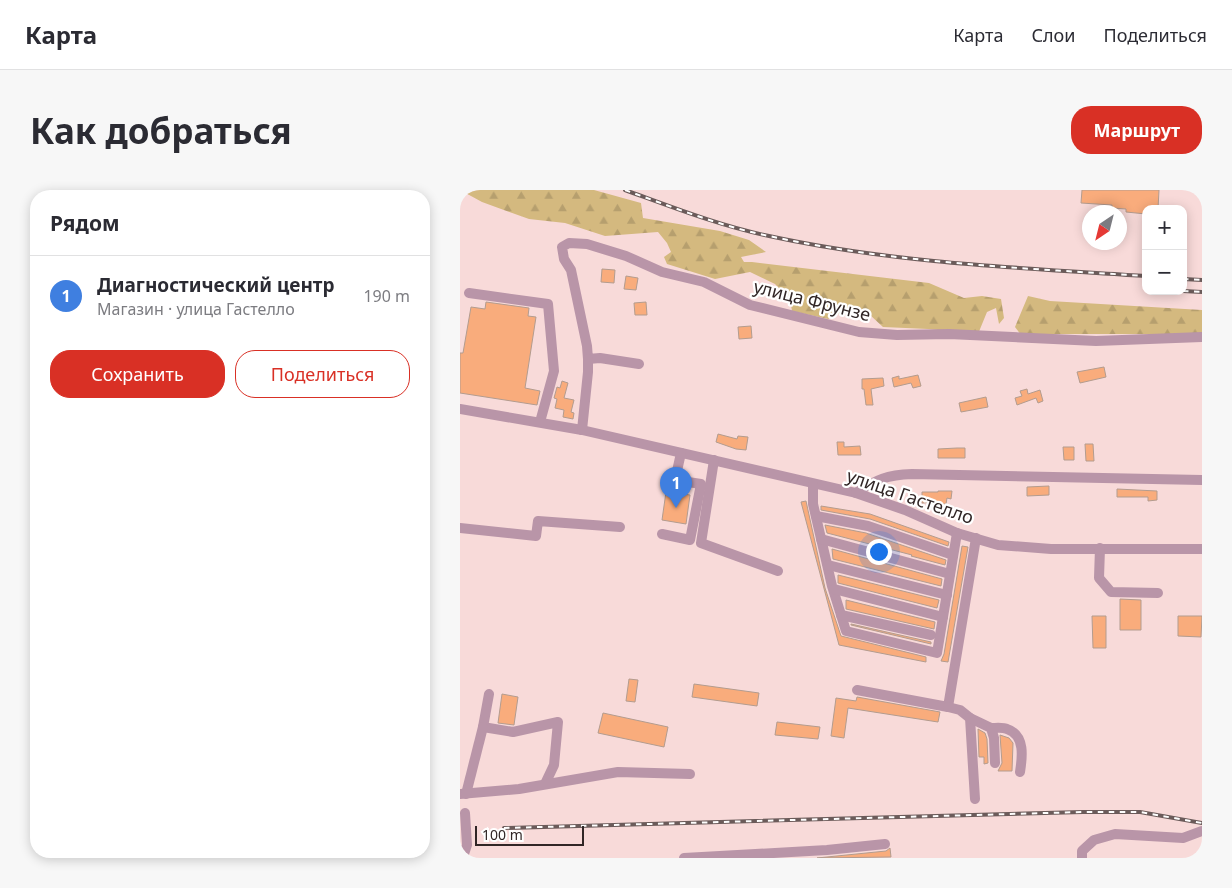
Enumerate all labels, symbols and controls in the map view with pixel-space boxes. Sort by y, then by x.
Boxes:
text: Карта [25,18,97,51]
text: Карта [953,23,1003,47]
text: Слои [1031,23,1075,47]
text: Поделиться [1103,23,1207,47]
button: Маршрут [1071,106,1202,154]
text: Как добраться [30,107,292,154]
north arrow [1082,205,1127,250]
map controls [1142,205,1187,295]
button: + [1142,205,1187,250]
text: Рядом [50,209,120,237]
button: − [1142,250,1187,295]
text: Диагностический центр [97,272,335,298]
street label: улица Фрунзе [751,274,873,326]
text: 1 [61,285,71,307]
text: 190 m [363,285,410,307]
text: Магазин · улица Гастелло [97,298,295,320]
button: Сохранить [50,350,225,398]
button: Поделиться [235,350,410,398]
street label: улица Гастелло [844,463,977,529]
pin: 1 [660,467,692,508]
your location [866,539,892,565]
scale bar [475,823,584,846]
text: 100 m [482,825,523,844]

